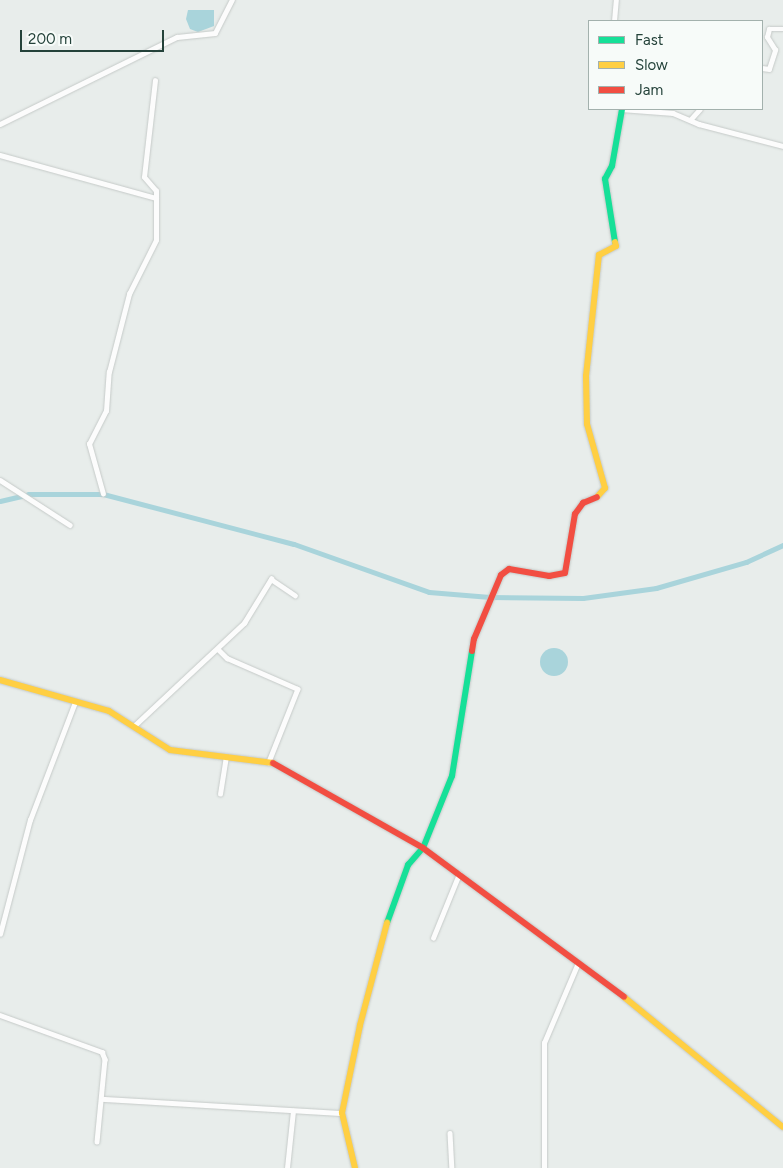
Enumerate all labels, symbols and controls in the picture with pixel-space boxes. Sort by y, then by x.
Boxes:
scale bar [22,20,166,52]
legend [588,20,763,110]
text: 200 m [28,30,72,48]
text: Fast [635,31,663,49]
text: Slow [635,56,668,74]
text: Jam [635,81,663,99]

